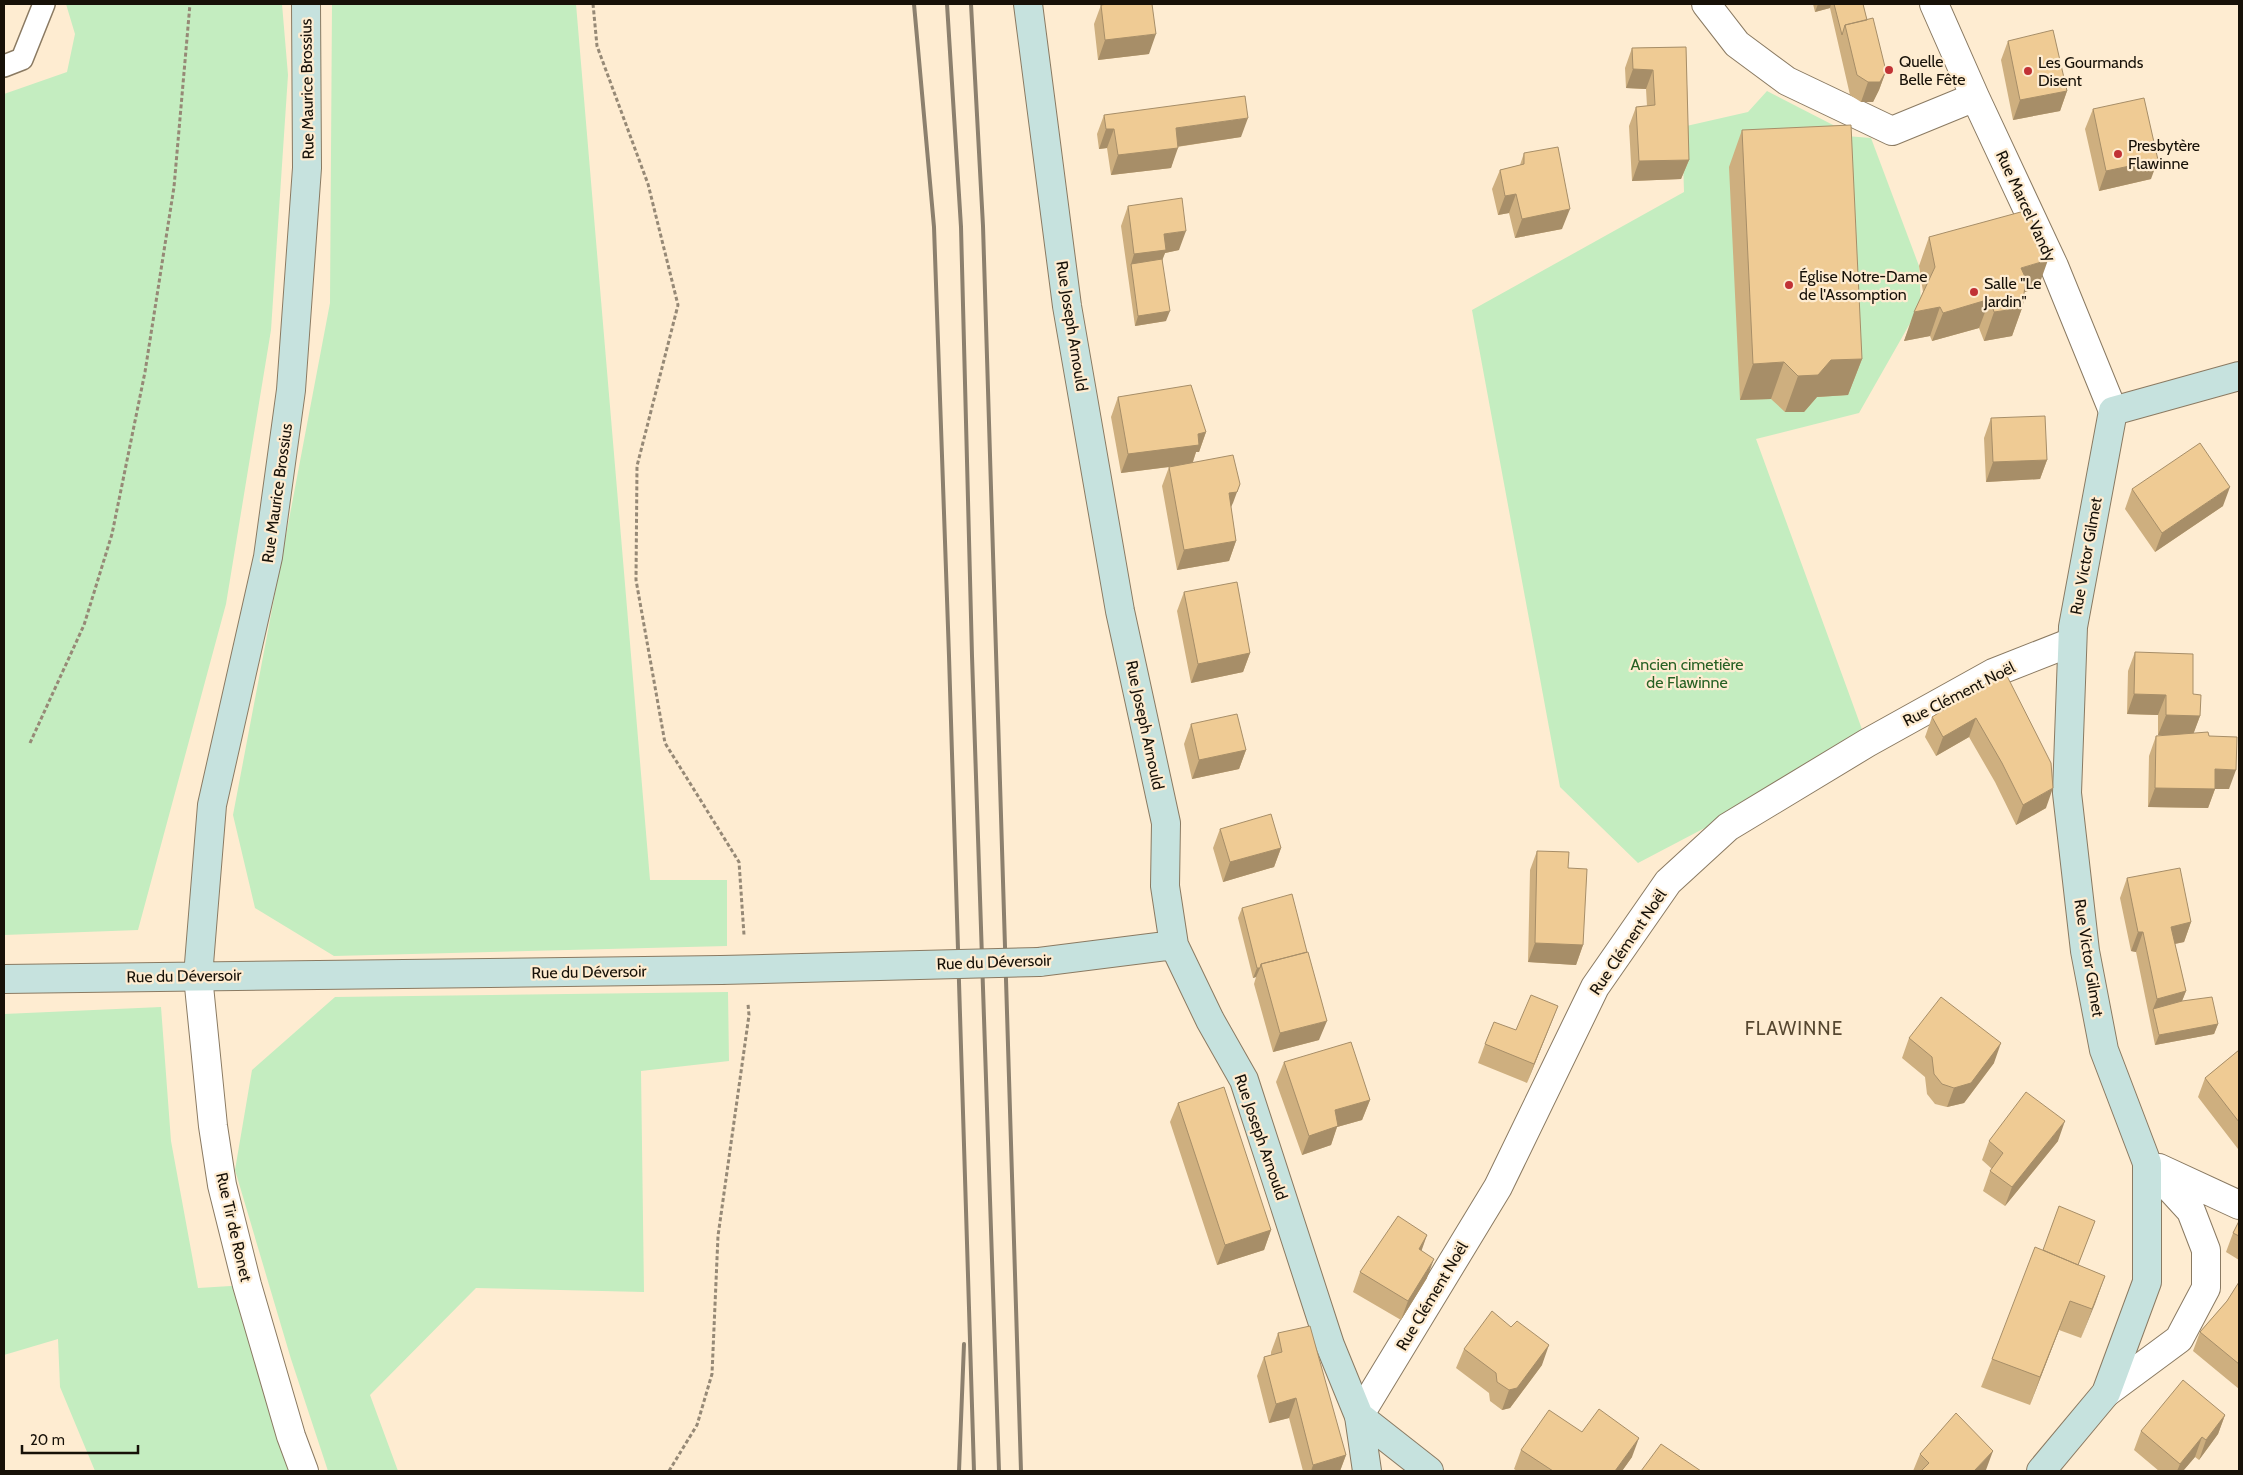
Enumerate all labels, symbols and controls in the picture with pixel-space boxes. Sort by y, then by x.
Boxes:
street label: Rue Maurice Brossius [296,18,318,160]
place label: Quelle Belle Fête [1899,52,1965,89]
place label: Les Gourmands Disent [2038,53,2144,90]
marker: Quelle Belle Fête [1883,64,1895,76]
marker: Les Gourmands Disent [2022,65,2034,77]
place label: Presbytère Flawinne [2128,136,2200,173]
street label: Rue Marcel Vandy [1992,147,2060,265]
marker: Presbytère Flawinne [2112,148,2124,160]
street label: Rue Joseph Arnould [1052,259,1092,393]
place label: Église Notre-Dame de l'Assomption [1799,267,1928,304]
place label: Salle "Le Jardin" [1983,274,2042,311]
marker: Église Notre-Dame de l'Assomption [1783,279,1795,291]
marker: Salle "Le Jardin" [1968,286,1980,298]
street label: Rue Maurice Brossius [258,422,296,564]
street label: Rue Victor Gilmet [2066,495,2106,616]
park label: Ancien cimetière de Flawinne [1630,655,1744,692]
street label: Rue Clément Noël [1900,657,2018,730]
street label: Rue Joseph Arnould [1122,659,1168,791]
street label: Rue Clément Noël [1586,885,1670,998]
street label: Rue Victor Gilmet [2070,898,2108,1019]
street label: Rue du Déversoir [936,950,1053,974]
street label: Rue du Déversoir [531,961,648,983]
street label: Rue du Déversoir [126,965,243,987]
district label: FLAWINNE [1745,1017,1843,1040]
street label: Rue Joseph Arnould [1231,1072,1291,1202]
street label: Rue Tir de Ronet [212,1171,256,1284]
street label: Rue Clément Noël [1392,1238,1472,1354]
scale bar [22,1422,139,1454]
text: 20 m [30,1431,65,1449]

